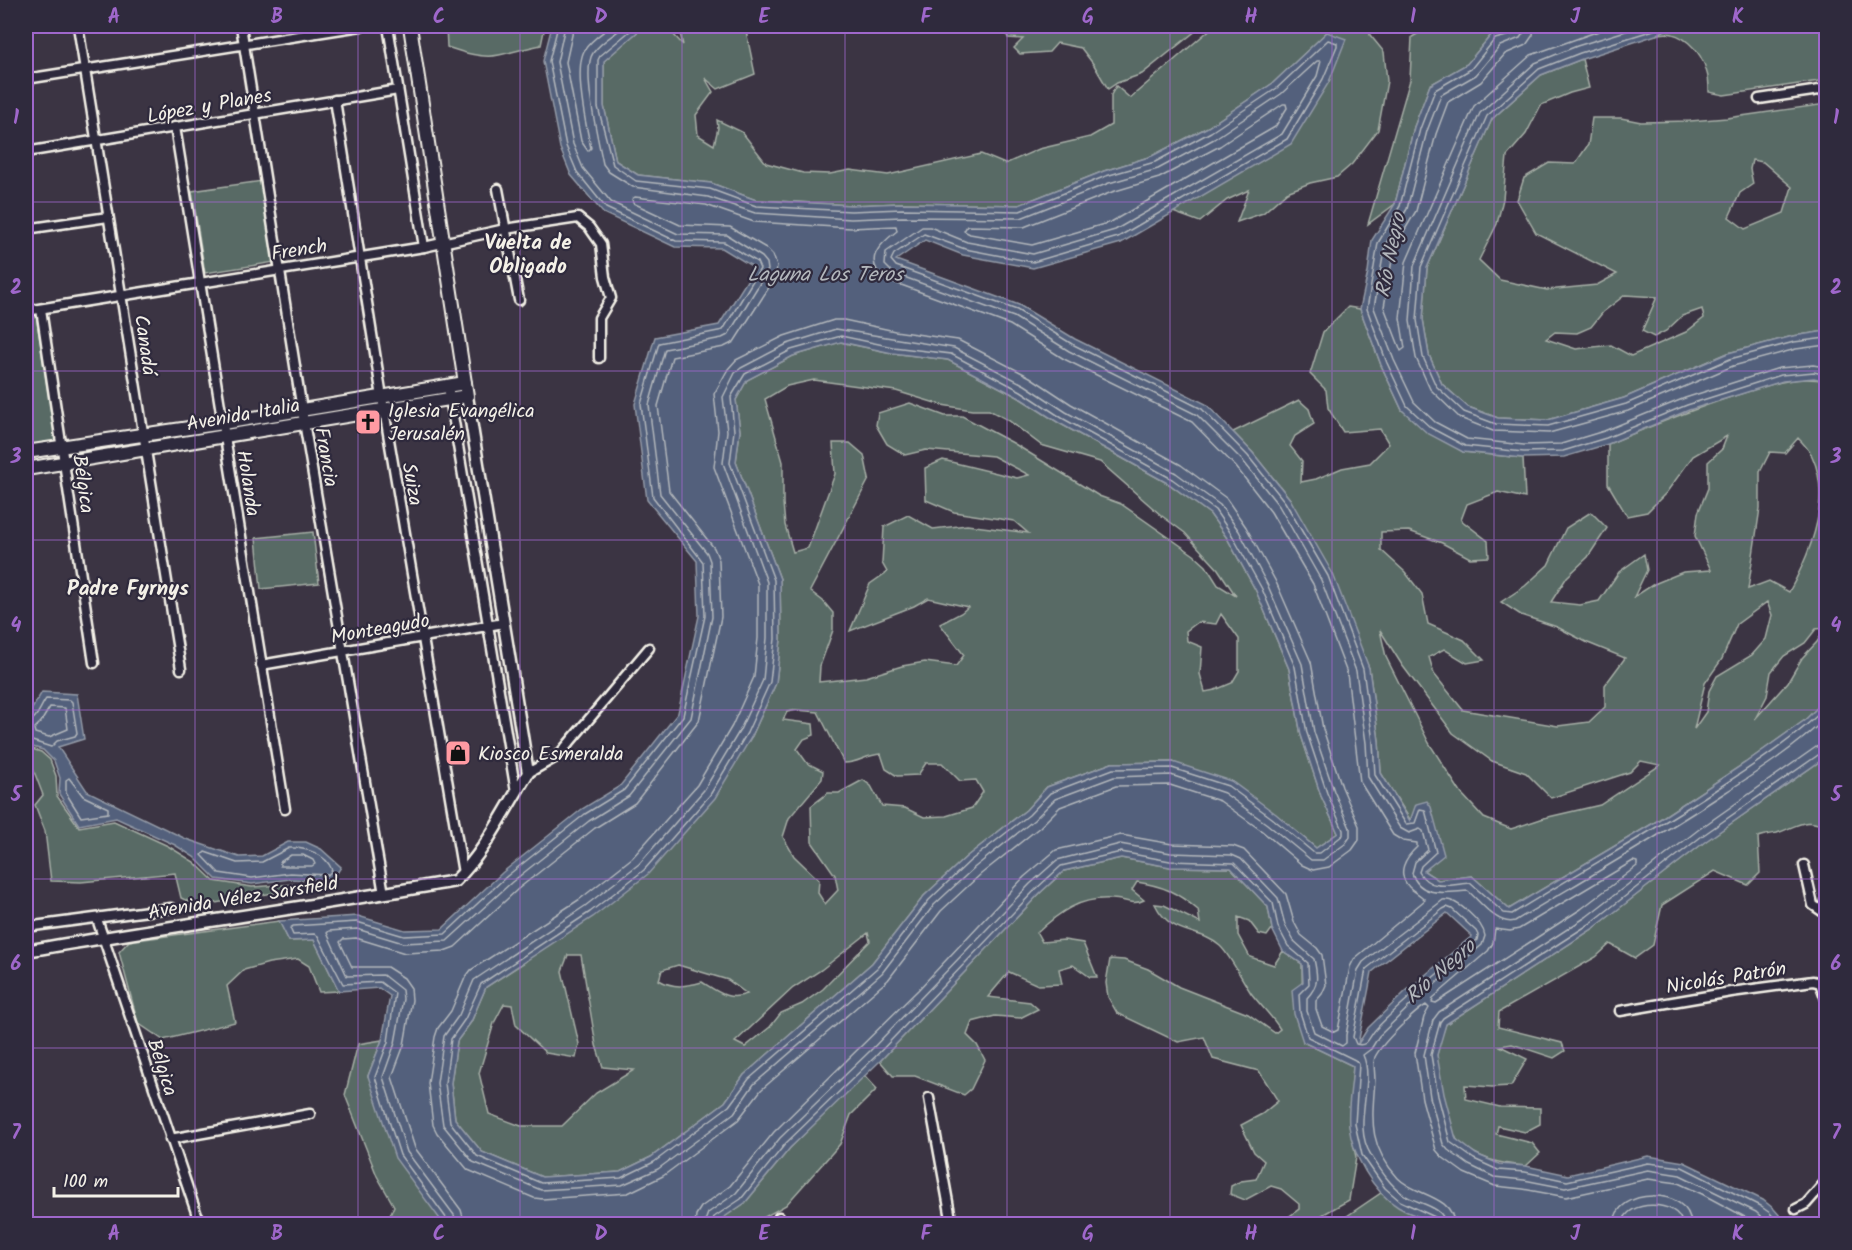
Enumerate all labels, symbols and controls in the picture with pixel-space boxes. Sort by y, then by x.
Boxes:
text: A [108,2,120,34]
text: B [271,2,283,34]
text: C [433,2,445,34]
text: D [594,2,608,34]
text: E [758,2,770,34]
text: F [921,2,933,34]
text: G [1082,2,1094,34]
text: H [1244,2,1258,34]
text: I [1410,2,1416,34]
text: J [1570,2,1581,34]
text: K [1732,2,1744,34]
street label: López y Planes [144,80,275,134]
text: 1 [13,103,19,135]
text: 1 [1833,103,1839,135]
water label: Río Negro [1367,209,1416,300]
district label: Vuelta de Obligado [484,227,572,284]
street label: French [269,231,330,271]
water label: Laguna Los Teros [747,259,905,292]
text: 2 [10,273,22,305]
text: 2 [1830,273,1842,305]
street label: Canadá [124,313,164,379]
street label: Avenida Italia [184,390,303,442]
place label: Iglesia Evangélica Jerusalén [388,396,535,451]
church icon: Iglesia Evangélica Jerusalén [353,407,383,437]
street label: Francia [304,425,346,490]
text: 3 [10,442,22,474]
text: 3 [1830,442,1842,474]
street label: Holanda [226,448,268,519]
street label: Bélgica [62,453,102,516]
street label: Suiza [392,460,431,508]
district label: Padre Fyrnys [67,573,189,606]
street label: Monteagudo [328,606,432,654]
text: 4 [11,611,22,643]
text: 4 [1831,611,1842,643]
shop icon: Kiosco Esmeralda [443,738,473,768]
place label: Kiosco Esmeralda [478,739,624,771]
text: 5 [10,780,23,812]
text: 5 [1830,780,1843,812]
street label: Avenida Vélez Sarsfield [146,868,342,930]
water label: Río Negro [1398,931,1485,1013]
text: 6 [11,949,22,981]
text: 6 [1831,949,1842,981]
street label: Nicolás Patrón [1664,954,1789,1004]
street label: Bélgica [137,1035,185,1101]
text: 7 [11,1118,21,1150]
text: 7 [1831,1118,1841,1150]
scale bar [54,1160,178,1198]
text: 100 m [63,1168,108,1197]
text: A [108,1219,120,1250]
text: B [271,1219,283,1250]
text: C [433,1219,445,1250]
text: D [594,1219,608,1250]
text: E [758,1219,770,1250]
text: F [921,1219,933,1250]
text: G [1082,1219,1094,1250]
text: H [1244,1219,1258,1250]
text: I [1410,1219,1416,1250]
text: J [1570,1219,1581,1250]
text: K [1732,1219,1744,1250]

